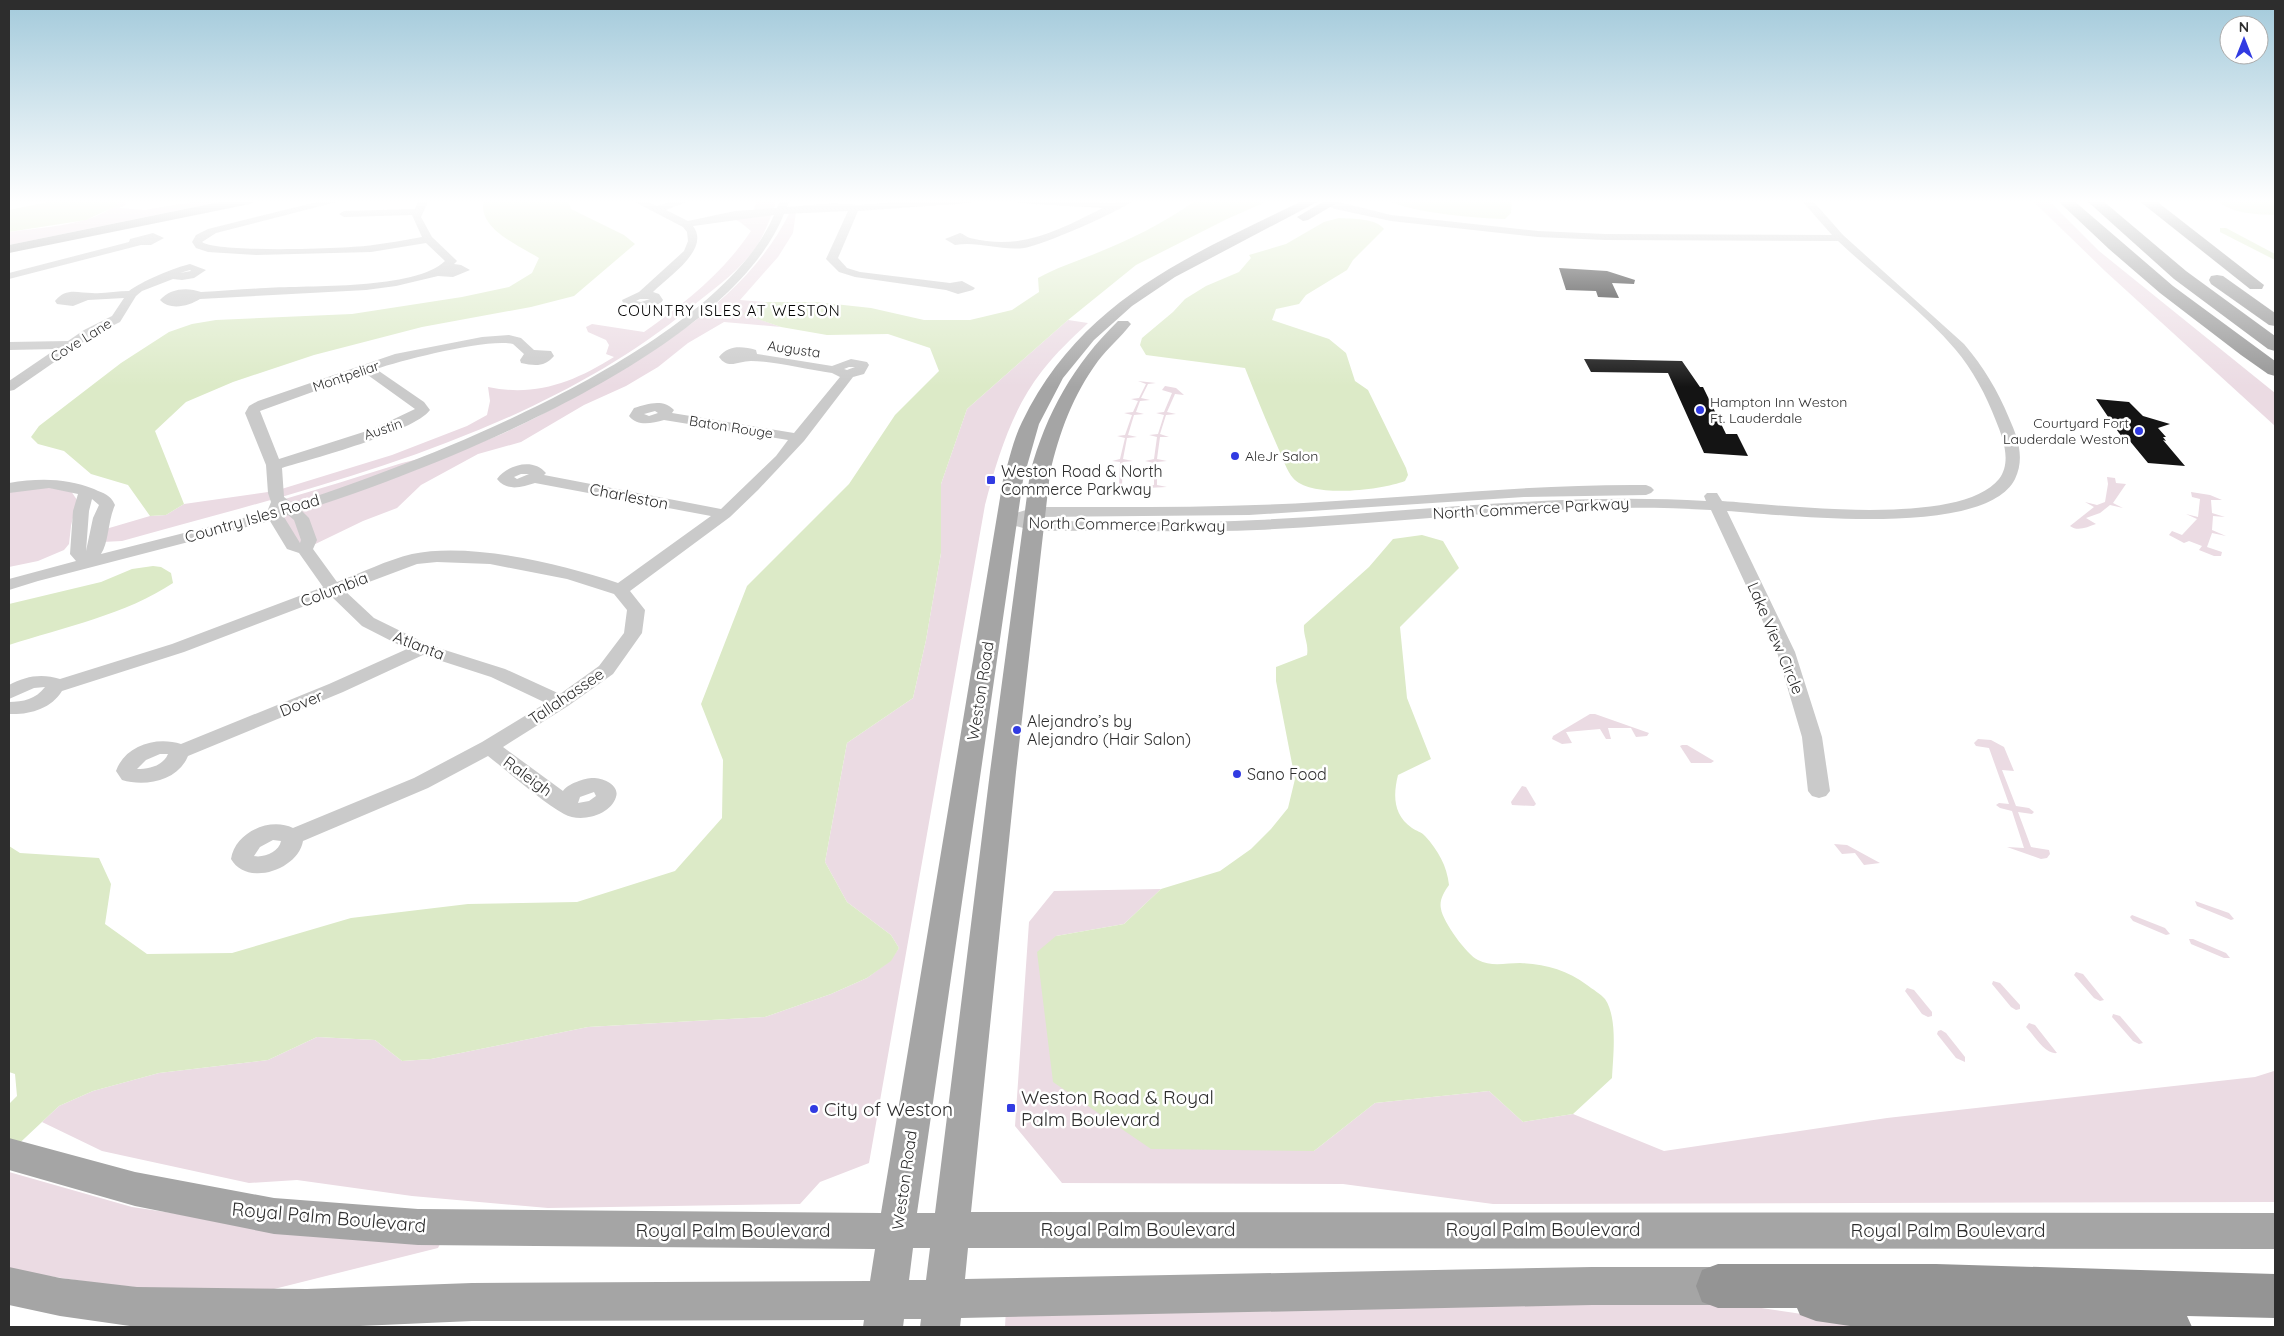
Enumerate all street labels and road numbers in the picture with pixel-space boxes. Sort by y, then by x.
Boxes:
street label: Cove Lane [47,314,115,366]
street label: Augusta [766,336,822,362]
street label: Montpeliar [310,356,382,396]
street label: Baton Rouge [688,411,774,443]
street label: Austin [361,414,405,444]
street label: Charleston [588,479,670,513]
street label: Country Isles Road [182,489,322,547]
street label: North Commerce Parkway [1432,493,1630,523]
street label: North Commerce Parkway [1028,512,1226,536]
street label: Columbia [298,567,370,611]
street label: Lake View Circle [1743,579,1809,697]
street label: Atlanta [390,626,448,664]
street label: Weston Road [962,640,998,742]
street label: Tallahassee [524,663,608,729]
street label: Dover [276,685,326,721]
street label: Raleigh [500,752,556,800]
street label: Weston Road [887,1129,921,1231]
street label: Royal Palm Boulevard [231,1197,427,1237]
street label: Royal Palm Boulevard [1041,1217,1236,1241]
street label: Royal Palm Boulevard [1446,1217,1641,1241]
street label: Royal Palm Boulevard [636,1218,831,1242]
street label: Royal Palm Boulevard [1851,1218,2046,1242]

